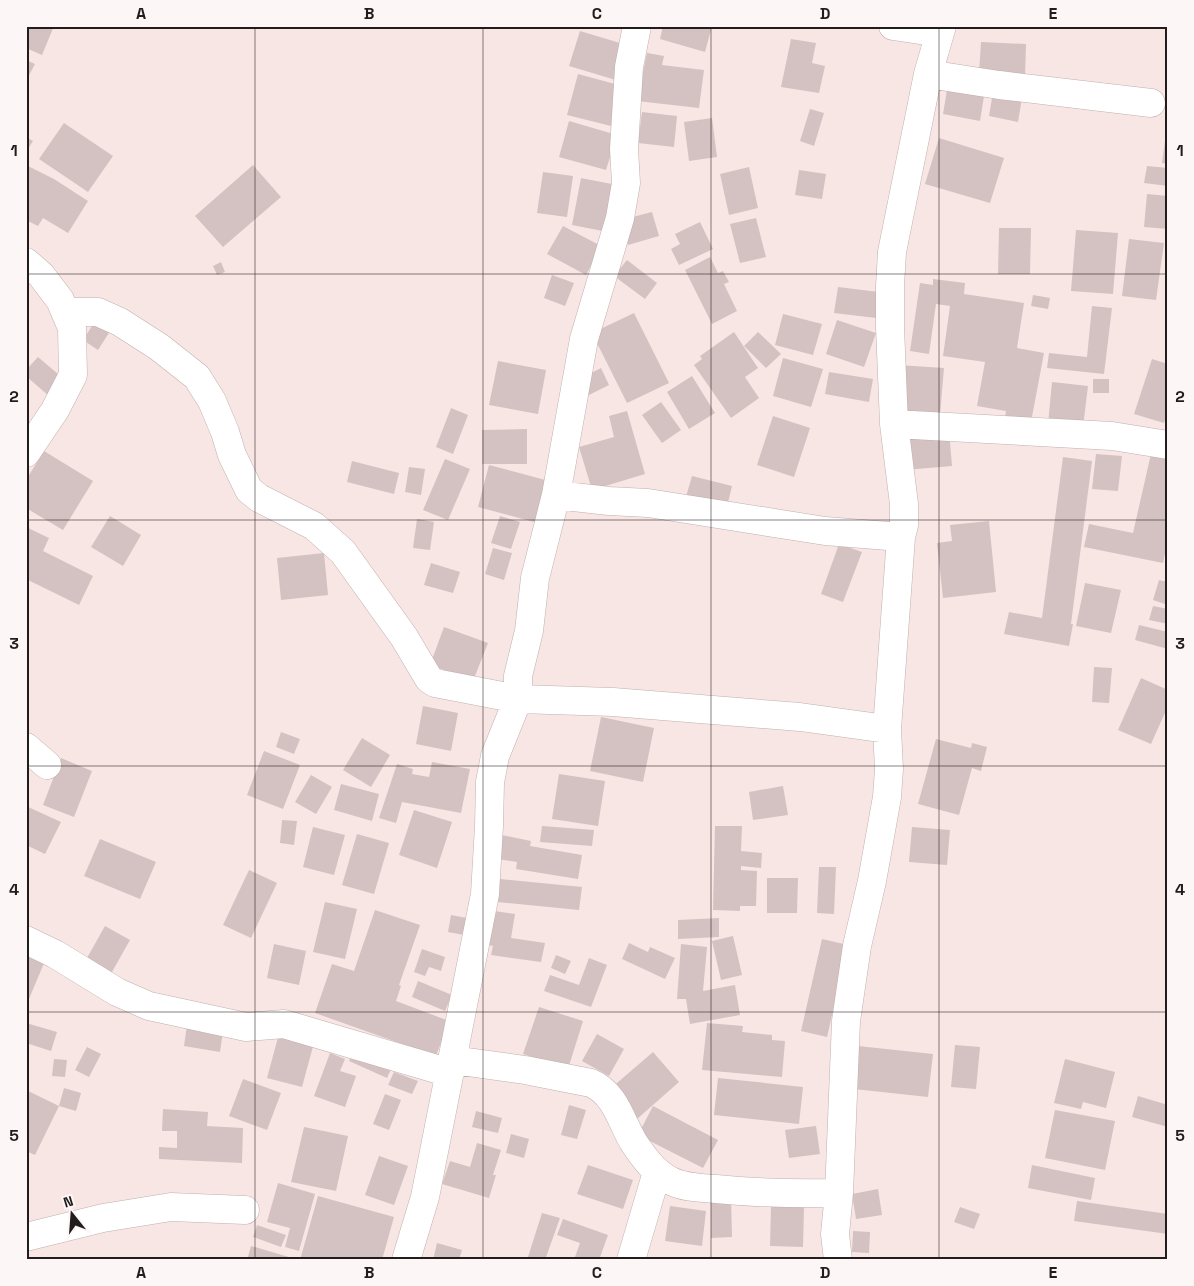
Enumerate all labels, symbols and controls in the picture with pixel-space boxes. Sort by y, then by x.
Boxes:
text: A [136,3,146,24]
text: B [364,3,374,24]
text: C [592,3,602,24]
text: D [820,3,830,24]
text: E [1049,3,1058,24]
text: 1 [10,140,18,161]
text: 1 [1176,140,1184,161]
text: 2 [9,386,19,407]
text: 2 [1175,386,1185,407]
text: 3 [9,633,19,654]
text: 3 [1175,633,1185,654]
text: 4 [9,879,19,900]
text: 4 [1175,879,1185,900]
text: 5 [9,1125,19,1146]
text: 5 [1175,1125,1185,1146]
north arrow [48,1188,98,1238]
text: N [61,1192,75,1212]
text: A [136,1262,146,1283]
text: B [364,1262,374,1283]
text: C [592,1262,602,1283]
text: D [820,1262,830,1283]
text: E [1049,1262,1058,1283]

